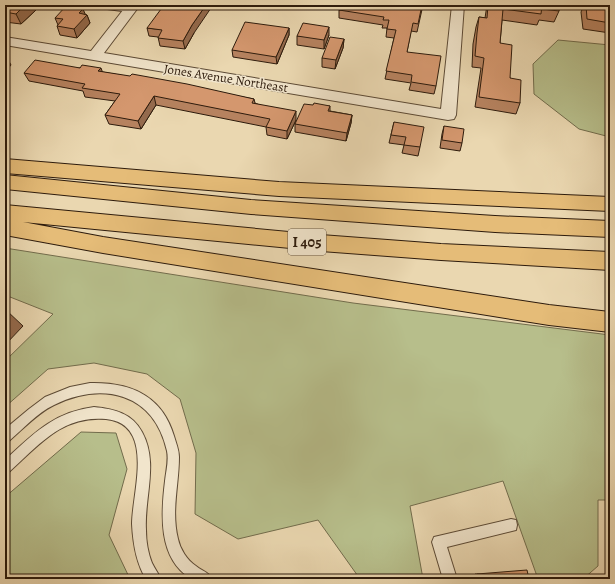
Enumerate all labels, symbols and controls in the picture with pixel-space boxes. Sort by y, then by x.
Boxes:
street label: Jones Avenue Northeast [163,60,290,96]
road number: I 405 [288,229,326,255]

